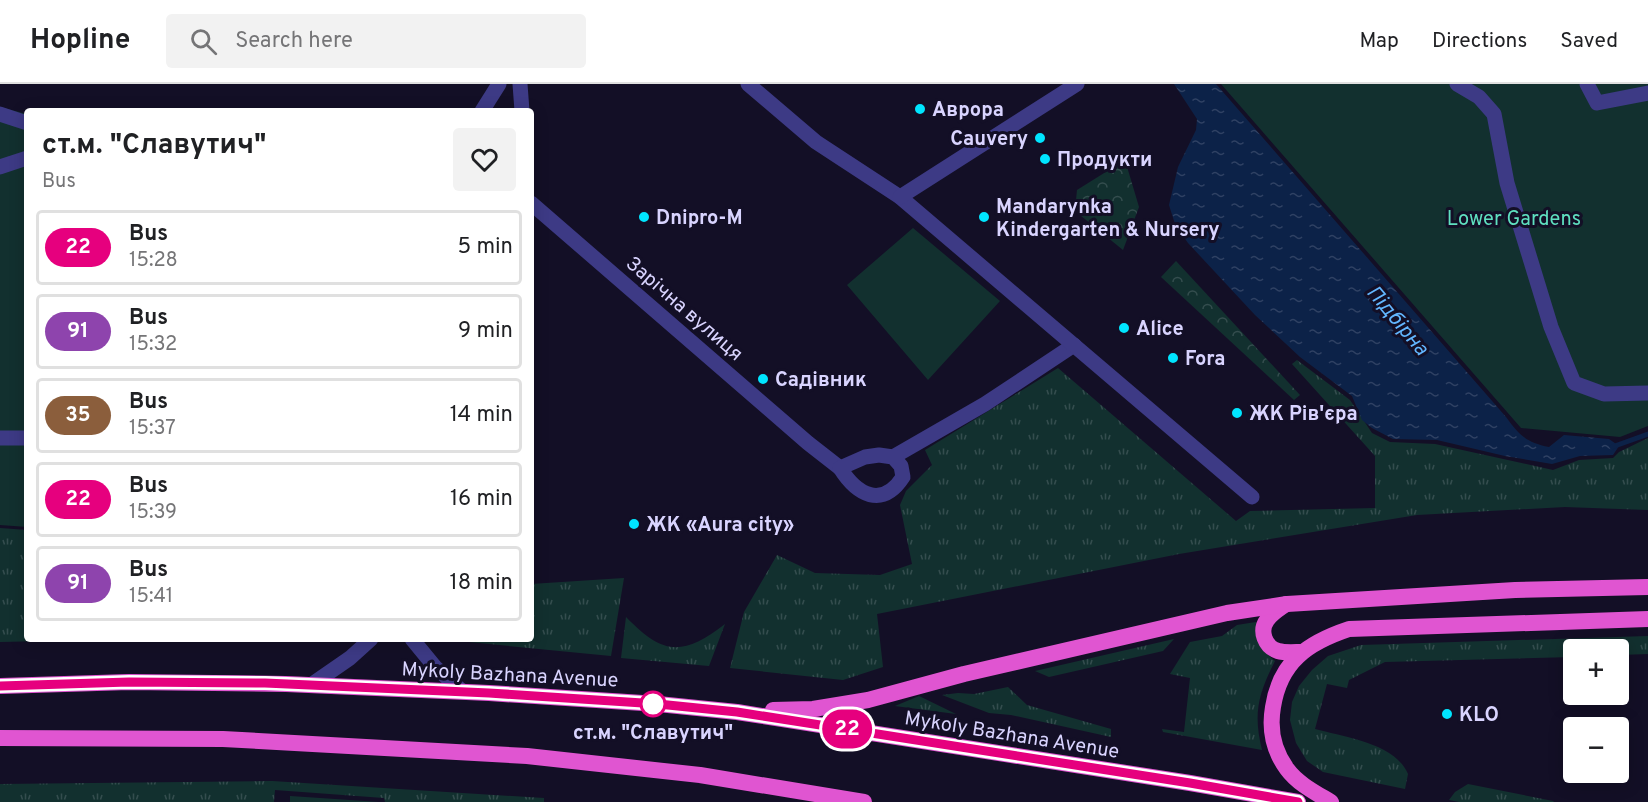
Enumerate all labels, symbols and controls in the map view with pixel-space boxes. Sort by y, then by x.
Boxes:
search box [166,14,586,68]
text: Hopline [30,23,130,59]
icon: search [187,25,220,58]
text: Search here [235,28,353,55]
text: Map [1359,28,1399,55]
text: Directions [1432,28,1527,55]
text: Saved [1560,28,1618,55]
place label: Аврора [932,98,1004,124]
marker: Аврора [913,102,927,116]
place label: Cauvery [950,127,1028,153]
text: ст.м. "Славутич" [42,128,266,164]
button: heart [453,128,516,191]
marker: Cauvery [1033,131,1047,145]
place label: Продукти [1057,148,1152,174]
marker: Продукти [1038,152,1052,166]
text: Bus [42,169,76,195]
place label: Mandarynka Kindergarten & Nursery [996,195,1220,244]
place label: Dnipro-M [656,206,743,232]
park label: Lower Gardens [1447,207,1581,233]
marker: Dnipro-M [637,210,651,224]
marker: Mandarynka Kindergarten & Nursery [977,210,991,224]
text: Bus [129,221,168,248]
text: 22 [65,234,91,261]
text: 5 min [458,234,513,261]
text: 15:28 [129,248,178,274]
street label: Зарічна вулиця [620,251,748,368]
water label: Підбірна [1360,280,1434,362]
text: Bus [129,305,168,332]
place label: Alice [1136,317,1184,343]
text: 91 [67,318,89,345]
text: 9 min [458,318,513,345]
marker: Alice [1117,321,1131,335]
text: 15:32 [129,332,177,358]
place label: Fora [1185,347,1225,373]
marker: Fora [1166,351,1180,365]
place label: Садівник [775,368,867,394]
marker: Садівник [756,372,770,386]
text: Bus [129,389,168,416]
text: 35 [65,402,91,429]
text: 14 min [450,402,513,429]
place label: ЖК Рів'єра [1249,402,1358,428]
marker: ЖК Рів'єра [1230,406,1244,420]
text: 15:37 [129,416,176,442]
text: Bus [129,473,168,500]
text: 22 [65,486,91,513]
text: 16 min [450,486,513,513]
text: 15:39 [129,500,177,526]
place label: ЖК «Aura city» [646,513,794,539]
marker: ЖК «Aura city» [627,517,641,531]
text: Bus [129,557,168,584]
text: 91 [67,570,89,597]
text: 18 min [450,570,513,597]
text: 15:41 [129,584,173,610]
map controls [1563,639,1629,783]
button: + [1563,639,1629,705]
street label: Mykoly Bazhana Avenue [401,657,619,695]
marker: ст.м. "Славутич" [640,691,666,717]
place label: KLO [1459,703,1499,729]
street label: Mykoly Bazhana Avenue [902,706,1121,766]
marker: KLO [1440,707,1454,721]
line badge: 22 [820,710,874,748]
text: 22 [834,716,860,743]
button: − [1563,717,1629,783]
place label: ст.м. "Славутич" [573,721,733,747]

